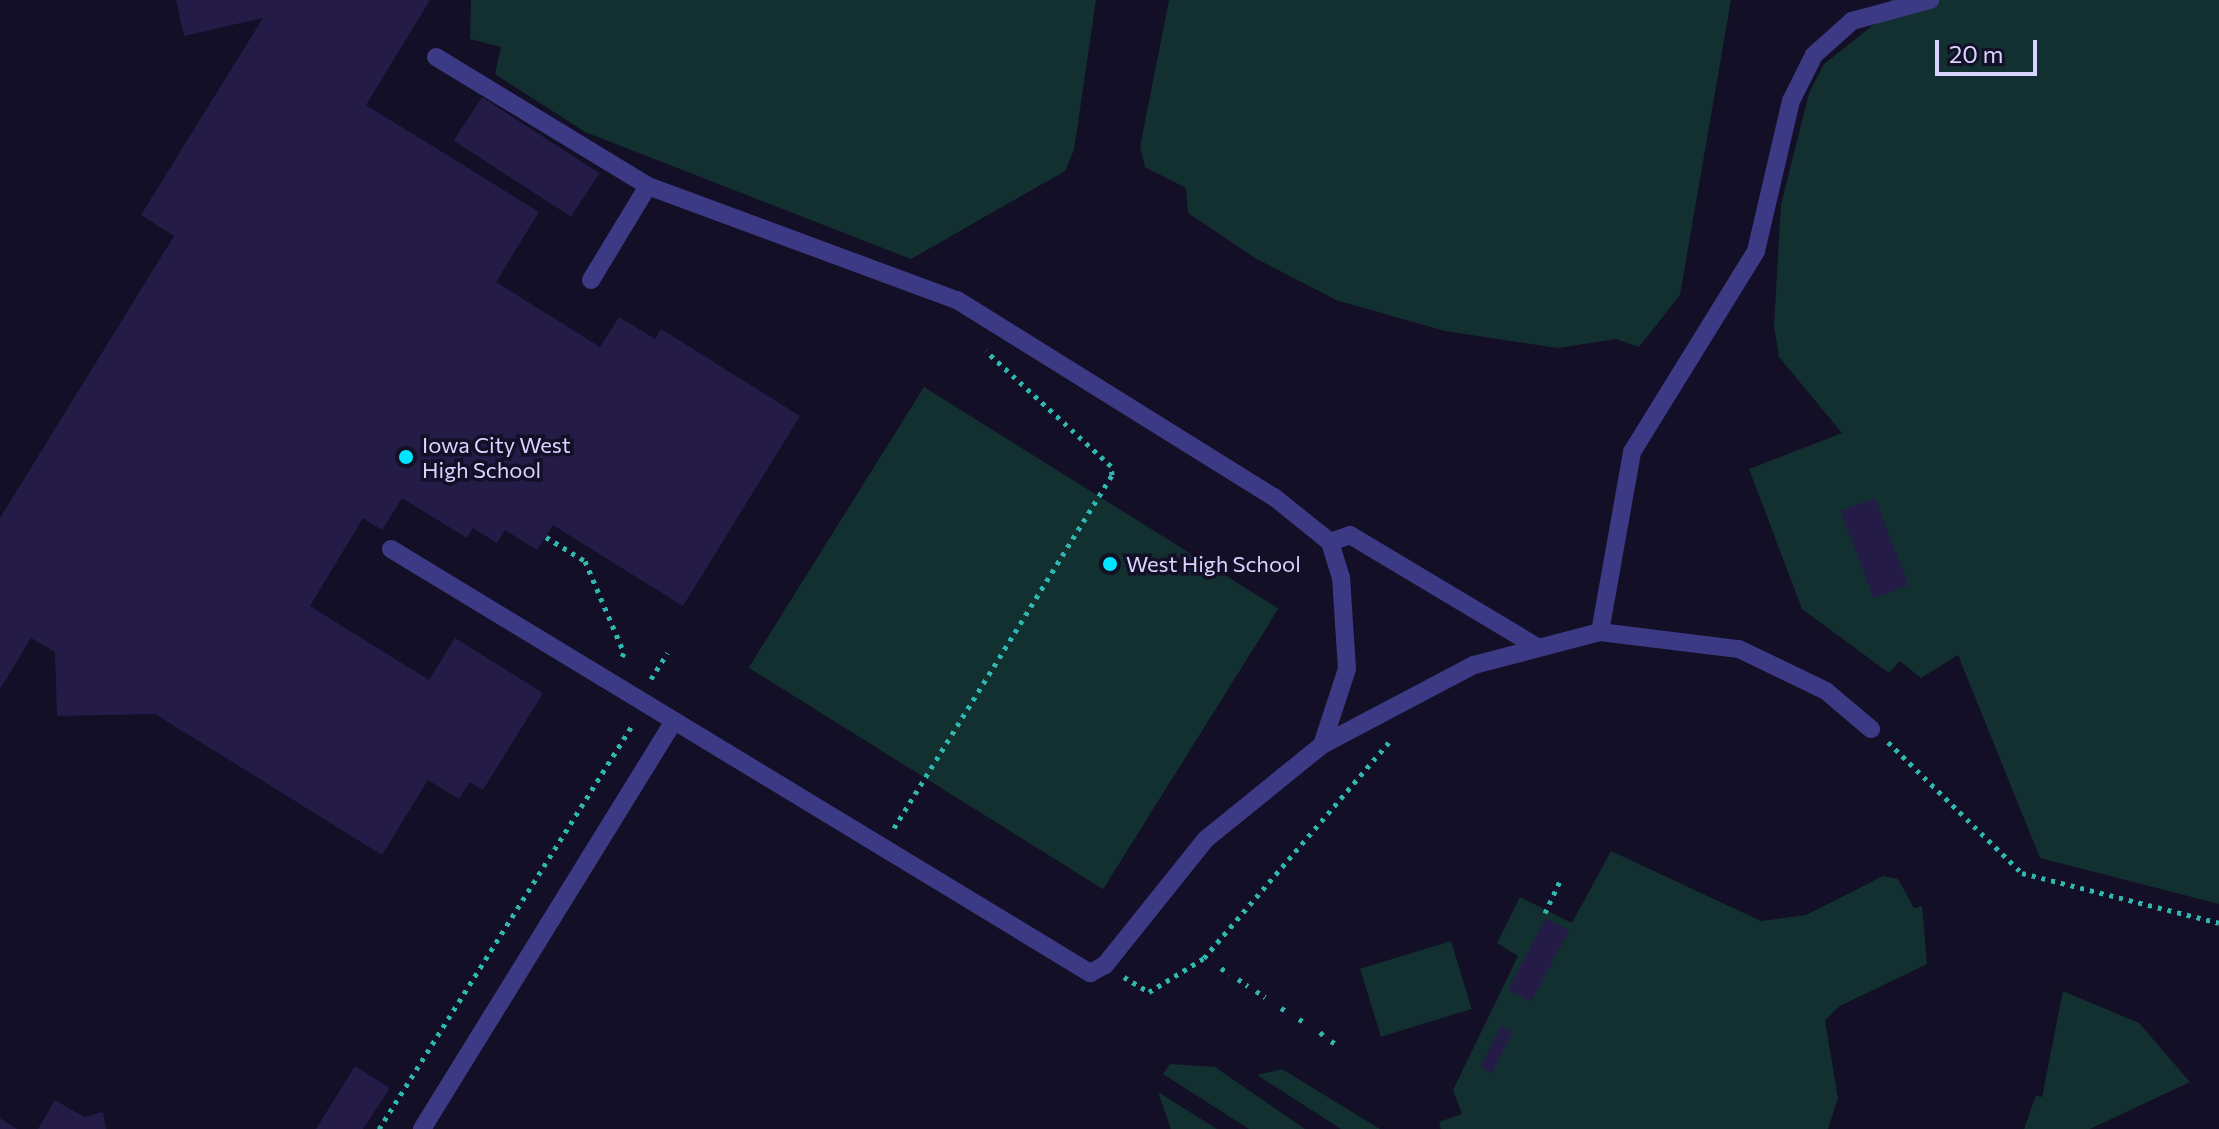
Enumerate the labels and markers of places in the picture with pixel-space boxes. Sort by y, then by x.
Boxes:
place label: Iowa City West High School [422,431,571,482]
marker: Iowa City West High School [397,448,415,466]
place label: West High School [1126,551,1301,577]
marker: West High School [1101,555,1119,573]

